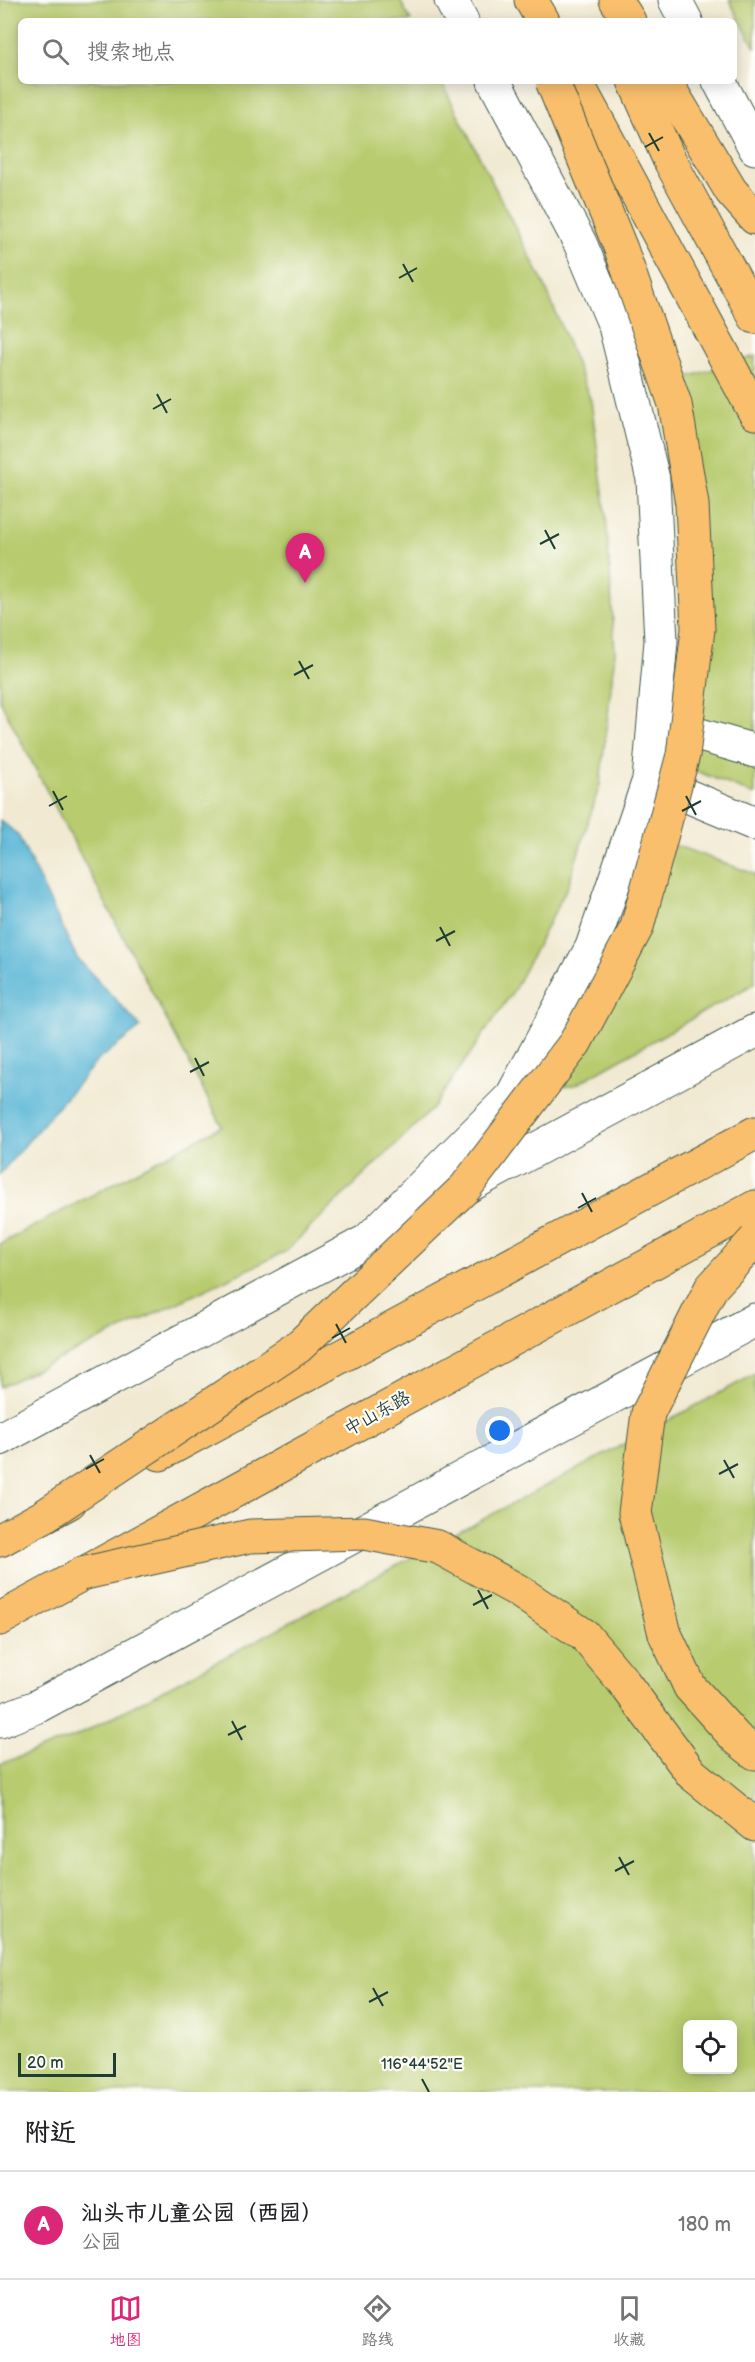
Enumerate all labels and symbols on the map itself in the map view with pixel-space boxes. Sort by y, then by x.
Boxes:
pin: A [286,534,324,583]
street label: 中山东路 [341,1387,414,1440]
your location [485,1416,514,1445]
scale bar [18,2050,116,2078]
text: 116°44'52"E [381,2055,463,2074]

